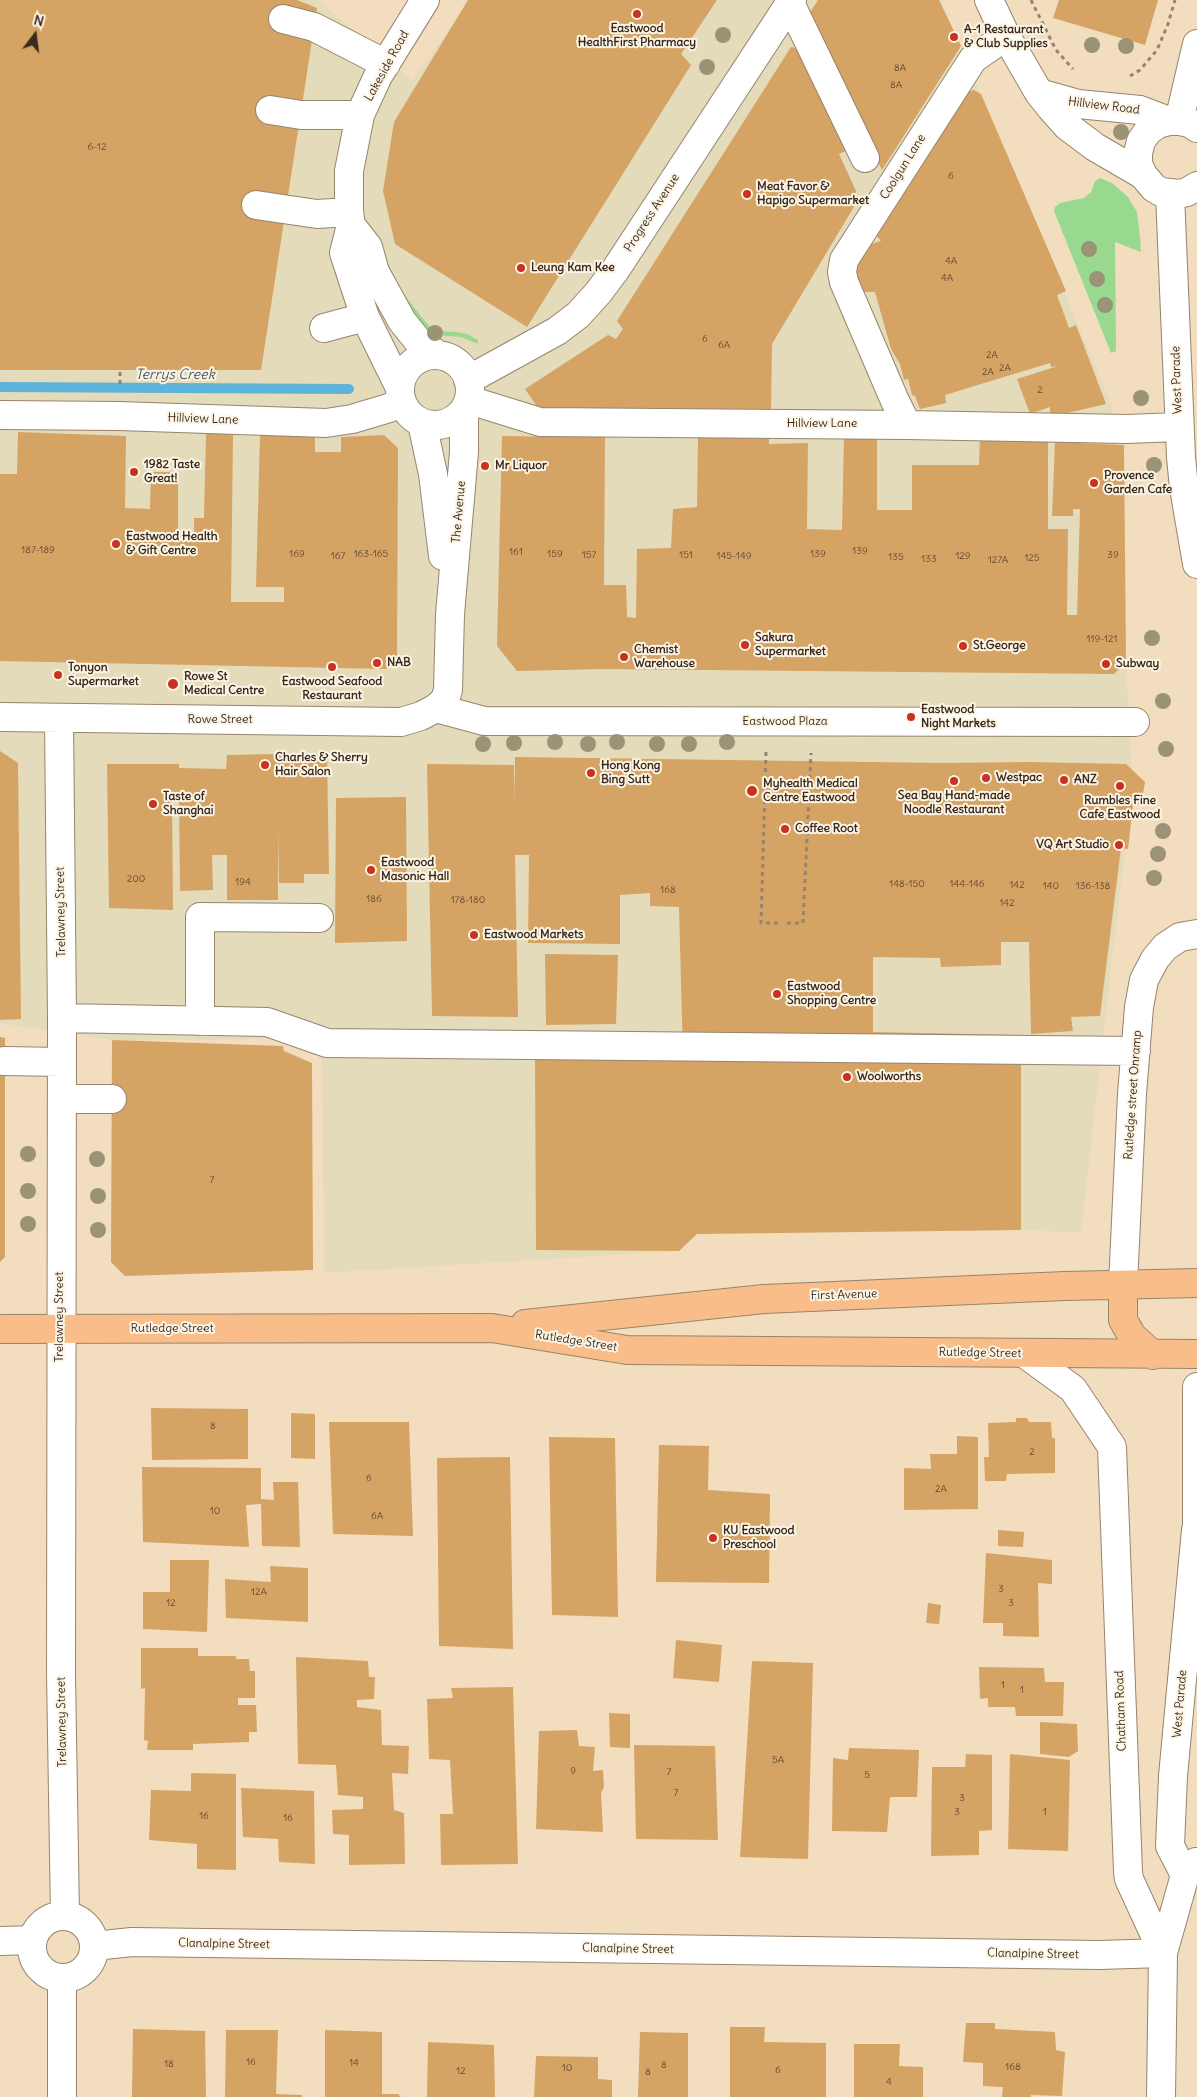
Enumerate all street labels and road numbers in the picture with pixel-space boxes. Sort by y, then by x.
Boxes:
street label: Lakeside Road [362,28,412,104]
street label: Hillview Road [1067,94,1141,118]
street label: Coolgun Lane [877,132,929,202]
street label: Progress Avenue [621,171,683,255]
street label: West Parade [1169,346,1185,414]
street label: Hillview Lane [167,411,239,427]
street label: Hillview Lane [787,417,857,431]
street label: The Avenue [449,480,469,544]
street label: Rowe Street [187,713,253,727]
street label: Eastwood Plaza [742,715,828,729]
street label: Trelawney Street [53,867,69,957]
street label: Rutledge street Onramp [1121,1030,1145,1160]
street label: Trelawney Street [53,1272,67,1362]
street label: First Avenue [810,1287,878,1303]
street label: Rutledge Street [131,1322,213,1336]
street label: Rutledge Street [534,1327,618,1355]
street label: Rutledge Street [938,1345,1022,1361]
street label: West Parade [1170,1669,1190,1739]
street label: Chatham Road [1112,1670,1130,1752]
street label: Trelawney Street [54,1677,70,1767]
street label: Clanalpine Street [178,1936,270,1952]
street label: Clanalpine Street [582,1941,674,1957]
street label: Clanalpine Street [987,1946,1079,1962]

